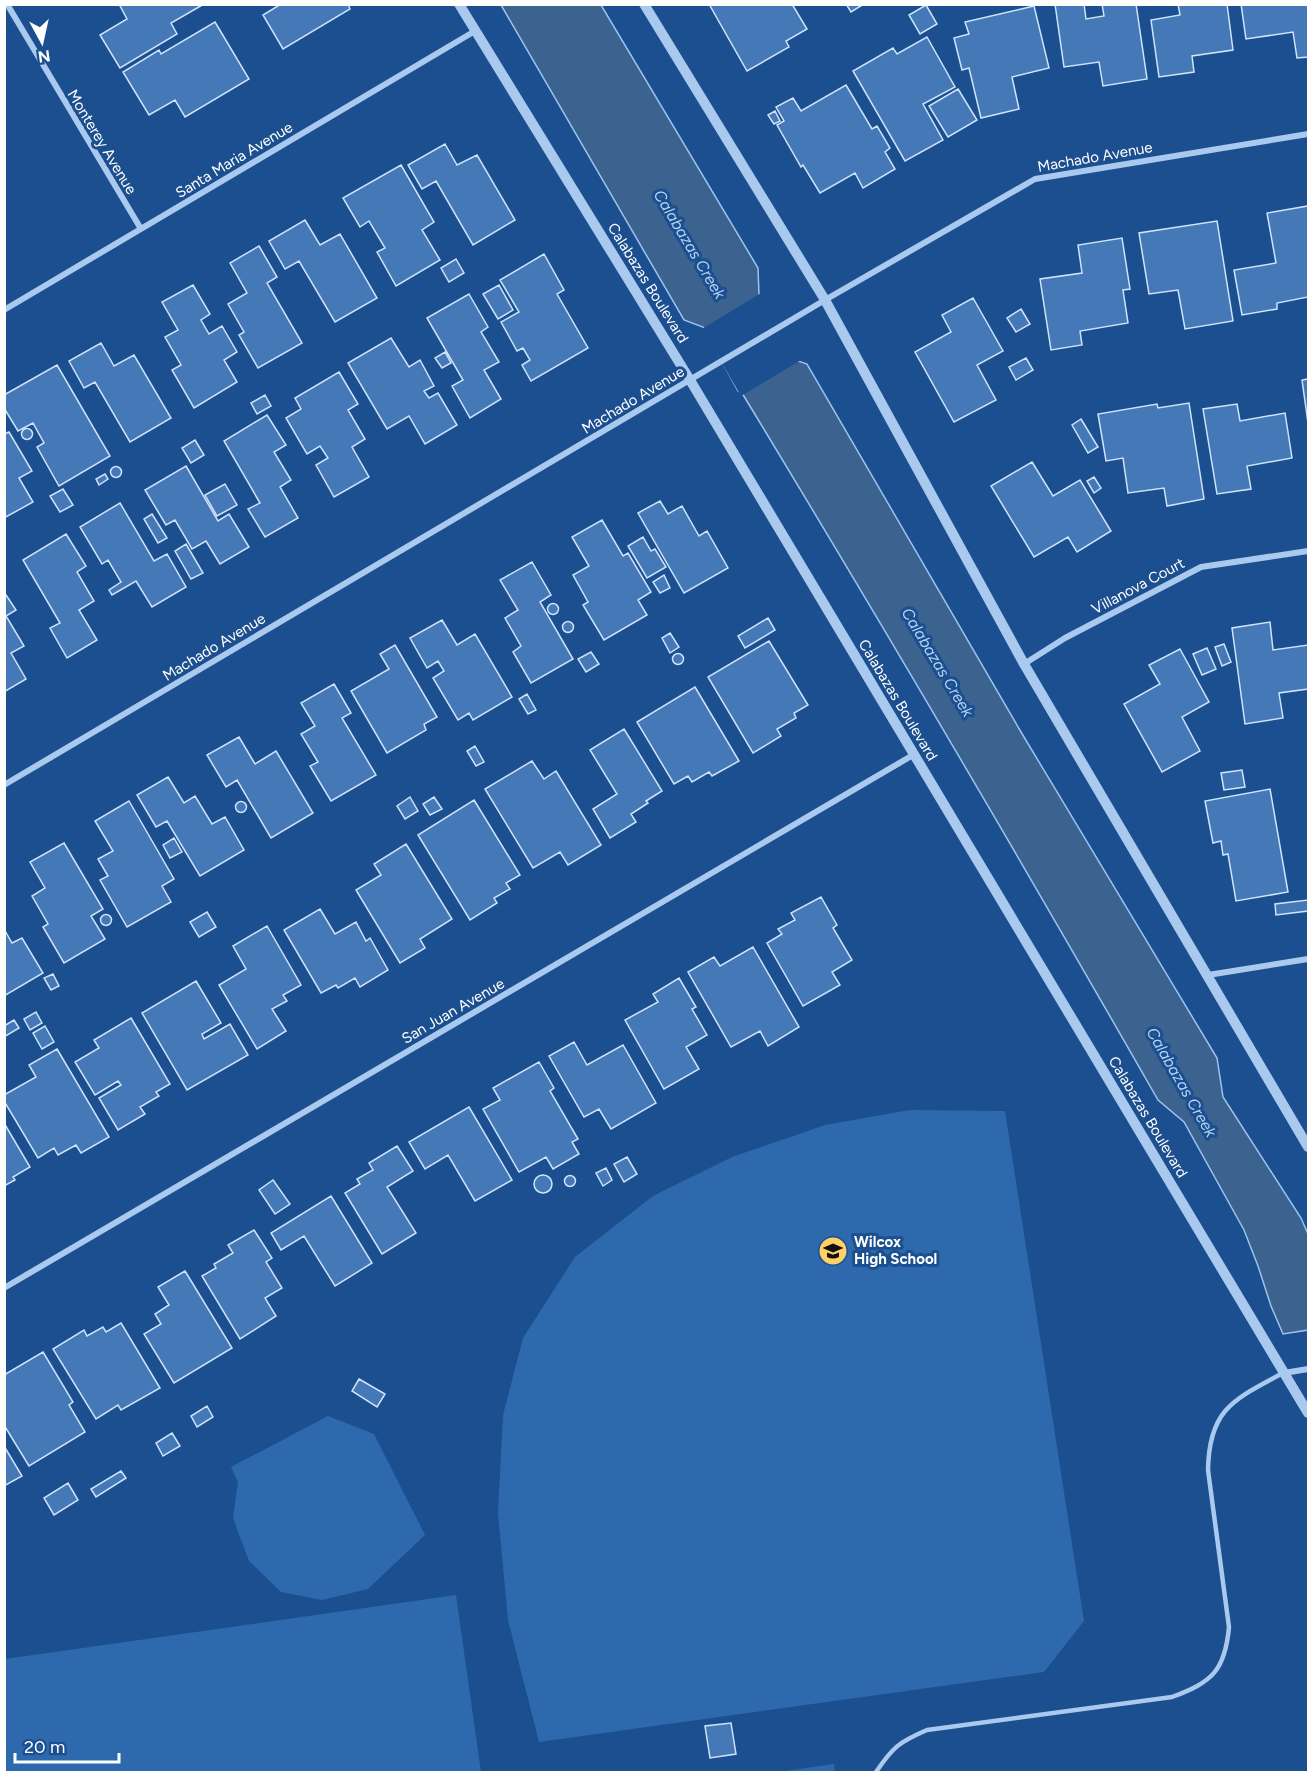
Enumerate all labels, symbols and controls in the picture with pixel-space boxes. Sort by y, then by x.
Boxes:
north arrow [12,12,72,72]
text: N [37,46,51,67]
street label: Monterey Avenue [64,86,140,198]
street label: Santa Maria Avenue [172,118,296,202]
street label: Machado Avenue [1036,138,1154,176]
water label: Calabazas Creek [650,186,730,303]
street label: Calabazas Boulevard [604,220,692,346]
street label: Machado Avenue [578,362,688,438]
street label: Villanova Court [1088,554,1188,618]
water label: Calabazas Creek [898,604,978,721]
street label: Machado Avenue [159,609,269,685]
street label: Calabazas Boulevard [855,636,941,764]
street label: San Juan Avenue [398,974,508,1048]
water label: Calabazas Creek [1142,1024,1221,1142]
street label: Calabazas Boulevard [1105,1053,1191,1181]
place label: Wilcox High School [854,1233,937,1268]
school or university icon: Wilcox High School [817,1235,849,1267]
scale bar [15,1726,118,1764]
text: 20 m [24,1736,65,1758]

